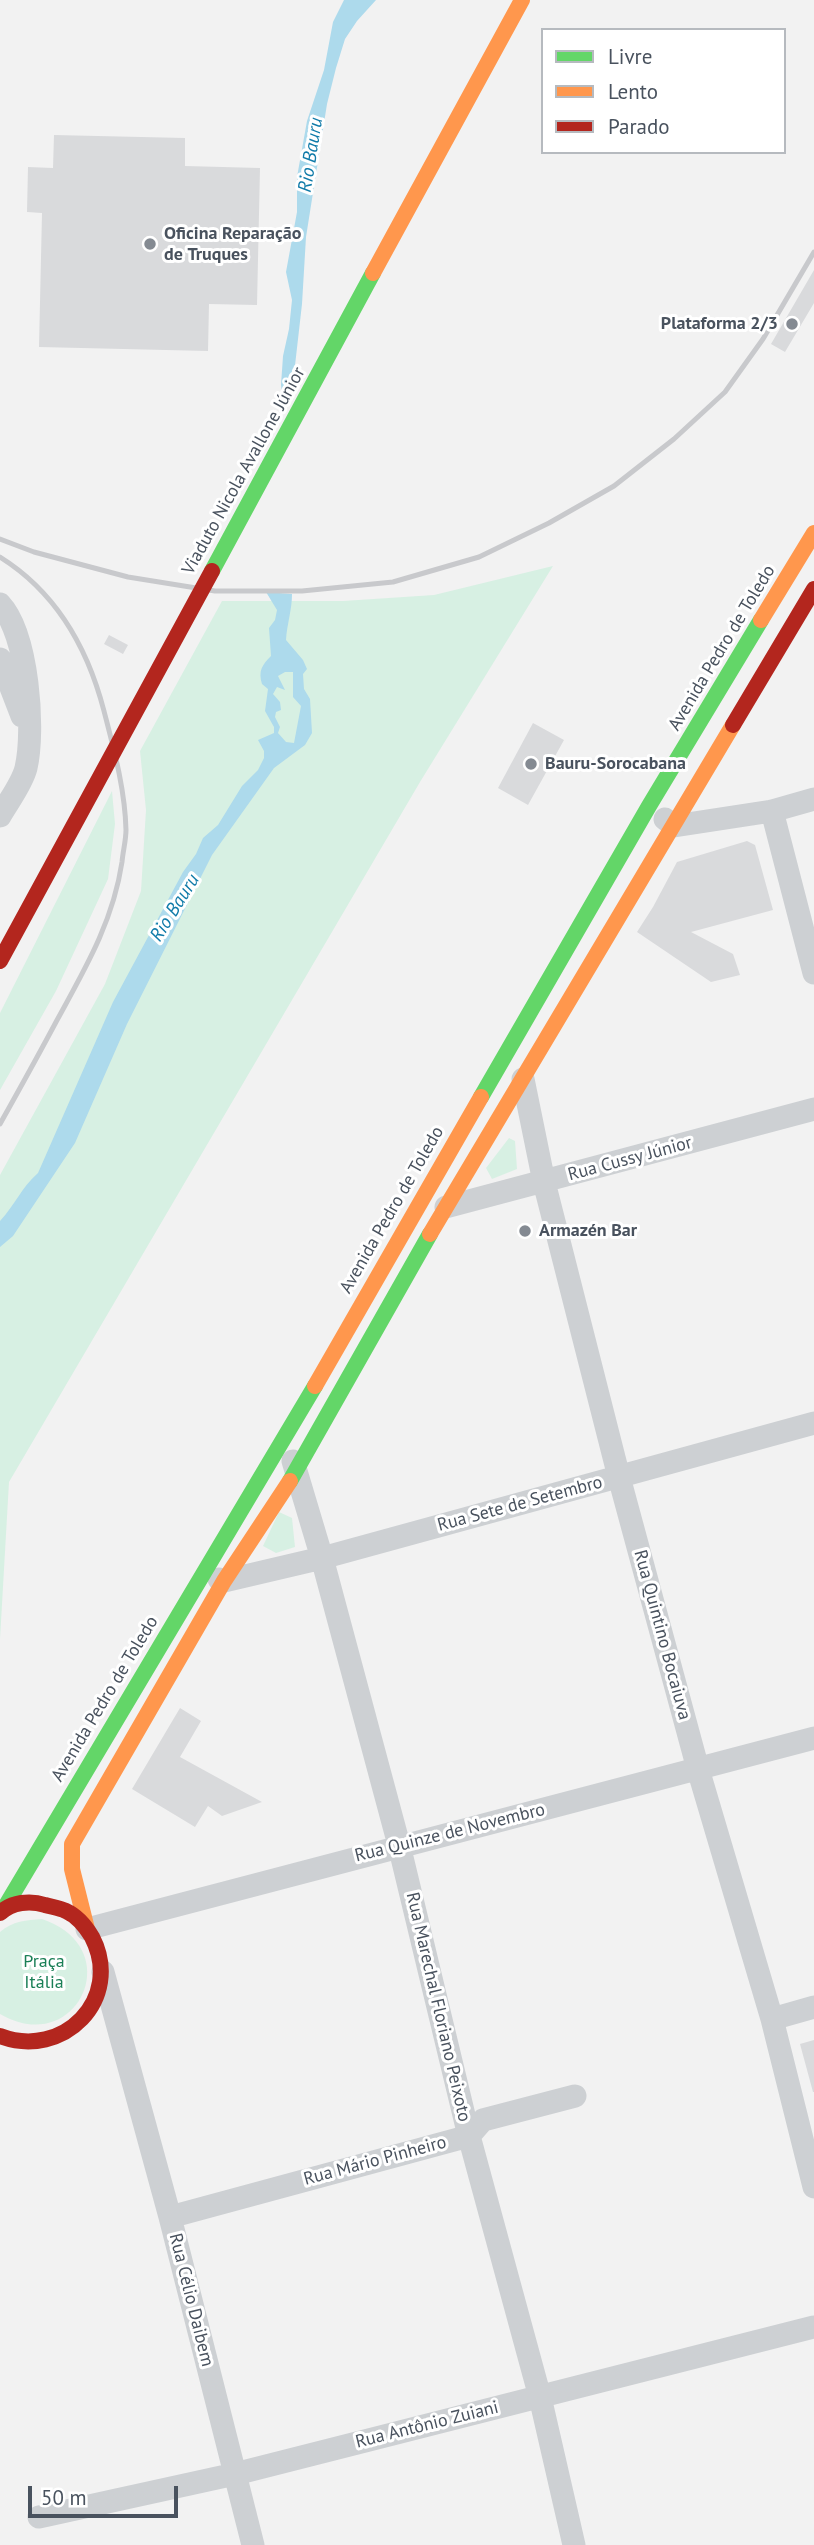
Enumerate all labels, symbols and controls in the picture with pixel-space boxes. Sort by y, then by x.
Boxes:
legend [541,28,786,154]
text: Livre [608,43,652,70]
text: Lento [608,78,658,105]
text: Parado [608,113,670,140]
water label: Rio Bauru [294,116,328,194]
place label: Oficina Reparação de Truques [164,223,301,266]
marker: Oficina Reparação de Truques [142,236,158,252]
place label: Plataforma 2/3 [661,313,778,335]
marker: Plataforma 2/3 [784,316,800,332]
street label: Viaduto Nicola Avallone Júnior [178,364,310,578]
street label: Avenida Pedro de Toledo [664,561,780,735]
place label: Bauru-Sorocabana [545,753,686,775]
marker: Bauru-Sorocabana [523,756,539,772]
water label: Rio Bauru [145,870,205,946]
street label: Avenida Pedro de Toledo [335,1123,449,1297]
street label: Rua Cussy Júnior [566,1132,694,1186]
place label: Armazén Bar [539,1220,637,1242]
marker: Armazén Bar [517,1223,533,1239]
street label: Rua Sete de Setembro [435,1472,605,1536]
street label: Rua Quintino Bocaiuva [629,1548,695,1722]
street label: Avenida Pedro de Toledo [47,1612,163,1786]
street label: Rua Quinze de Novembro [353,1799,547,1867]
street label: Rua Marechal Floriano Peixoto [401,1890,475,2124]
park label: Praça Itália [23,1951,65,1994]
street label: Rua Mário Pinheiro [301,2132,449,2190]
street label: Rua Célio Daibem [164,2231,218,2369]
street label: Rua Antônio Zuiani [353,2397,501,2453]
scale bar [32,2472,182,2516]
text: 50 m [41,2484,87,2511]

